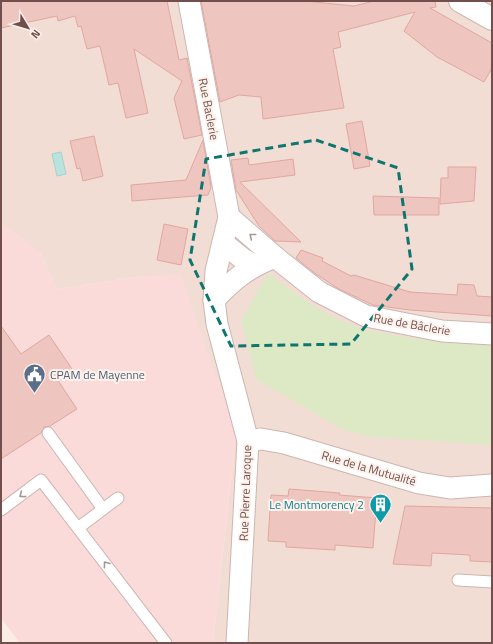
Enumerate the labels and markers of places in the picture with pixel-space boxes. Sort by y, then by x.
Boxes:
public building icon: CPAM de Mayenne [21,361,47,394]
place label: CPAM de Mayenne [50,365,145,384]
building icon: Le Montmorency 2 [367,491,393,524]
place label: Le Montmorency 2 [269,495,364,514]

